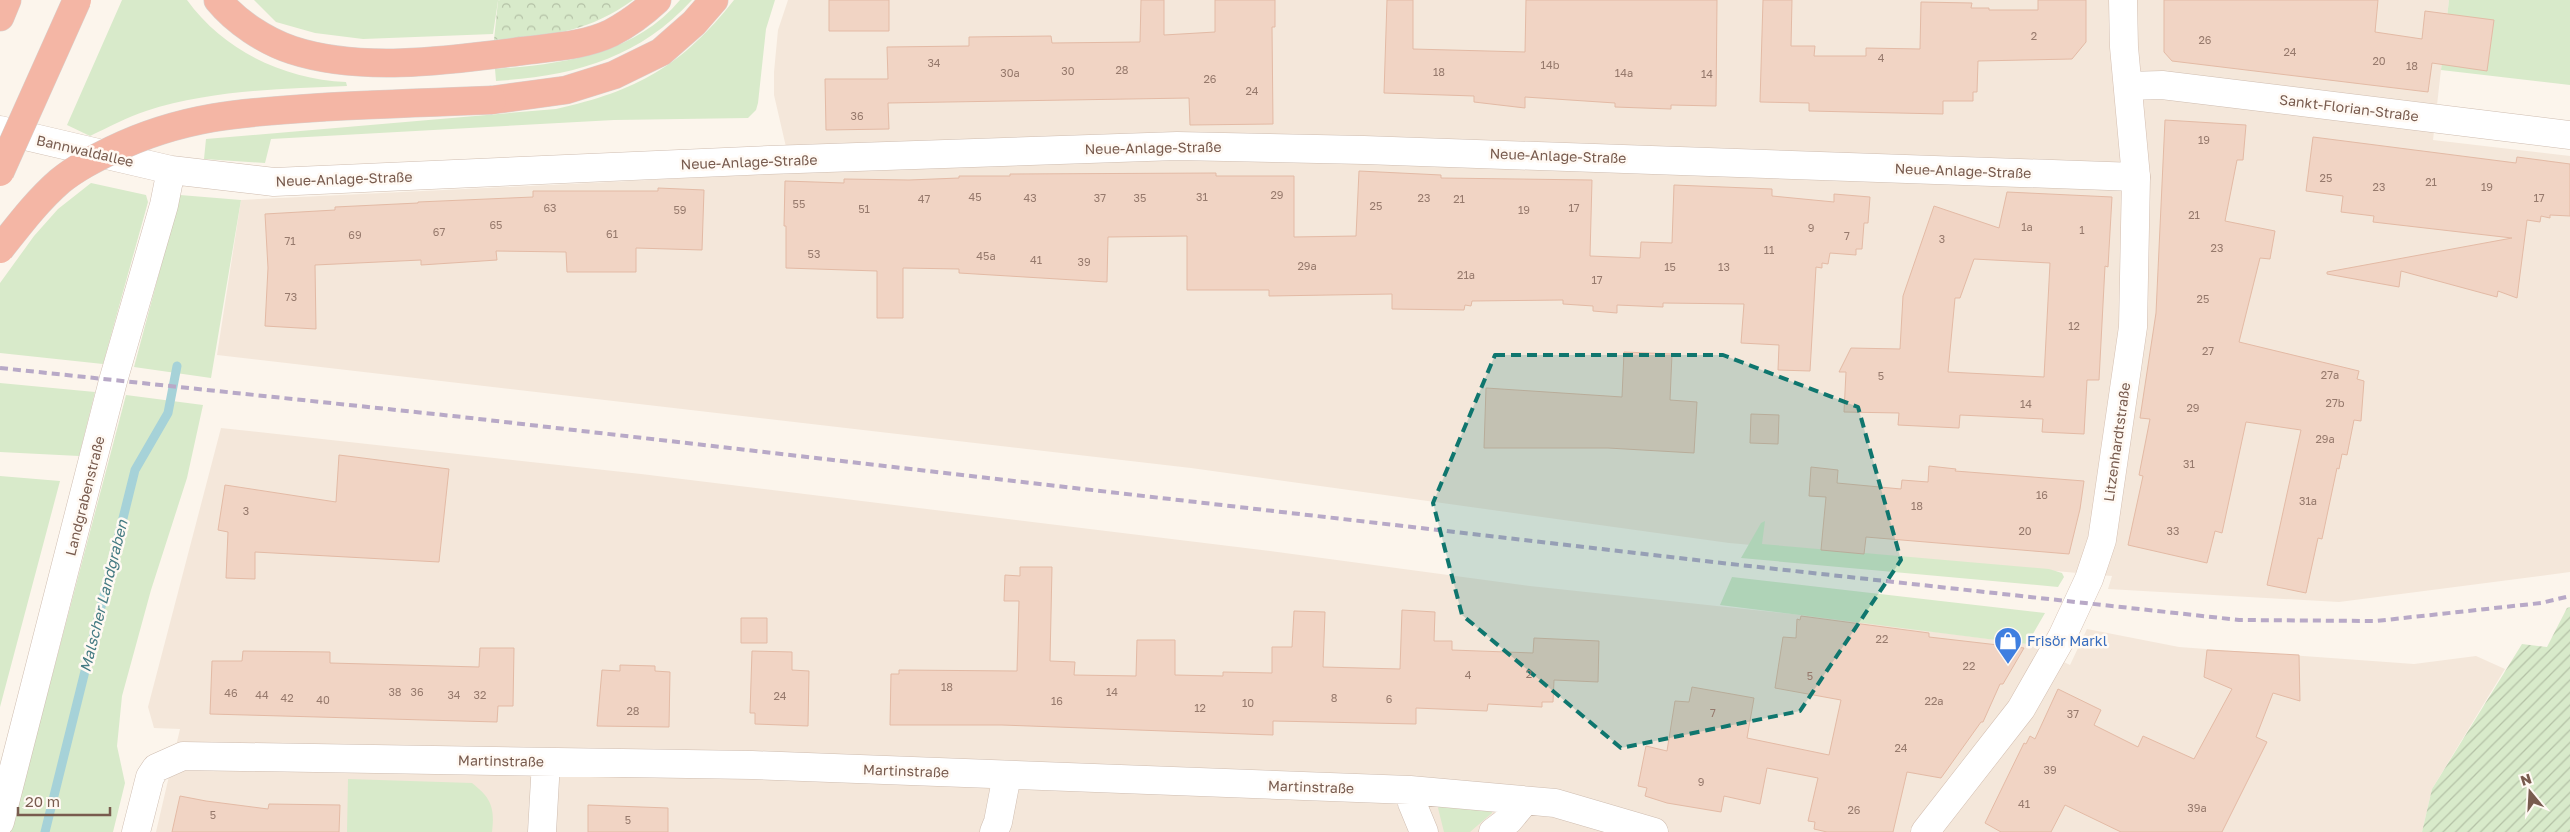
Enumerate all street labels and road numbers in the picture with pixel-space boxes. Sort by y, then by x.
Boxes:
street label: Sankt-Florian-Straße [2278,91,2420,124]
street label: Bannwaldallee [35,131,135,170]
street label: Neue-Anlage-Straße [1084,138,1222,157]
street label: Neue-Anlage-Straße [1489,145,1627,166]
street label: Neue-Anlage-Straße [680,151,818,172]
street label: Neue-Anlage-Straße [1894,160,2032,181]
street label: Neue-Anlage-Straße [275,168,413,189]
street label: Litzenhardtstraße [2100,381,2133,503]
street label: Landgrabenstraße [61,434,108,558]
street label: Martinstraße [458,751,544,770]
street label: Martinstraße [863,761,949,780]
street label: Martinstraße [1268,777,1354,796]

